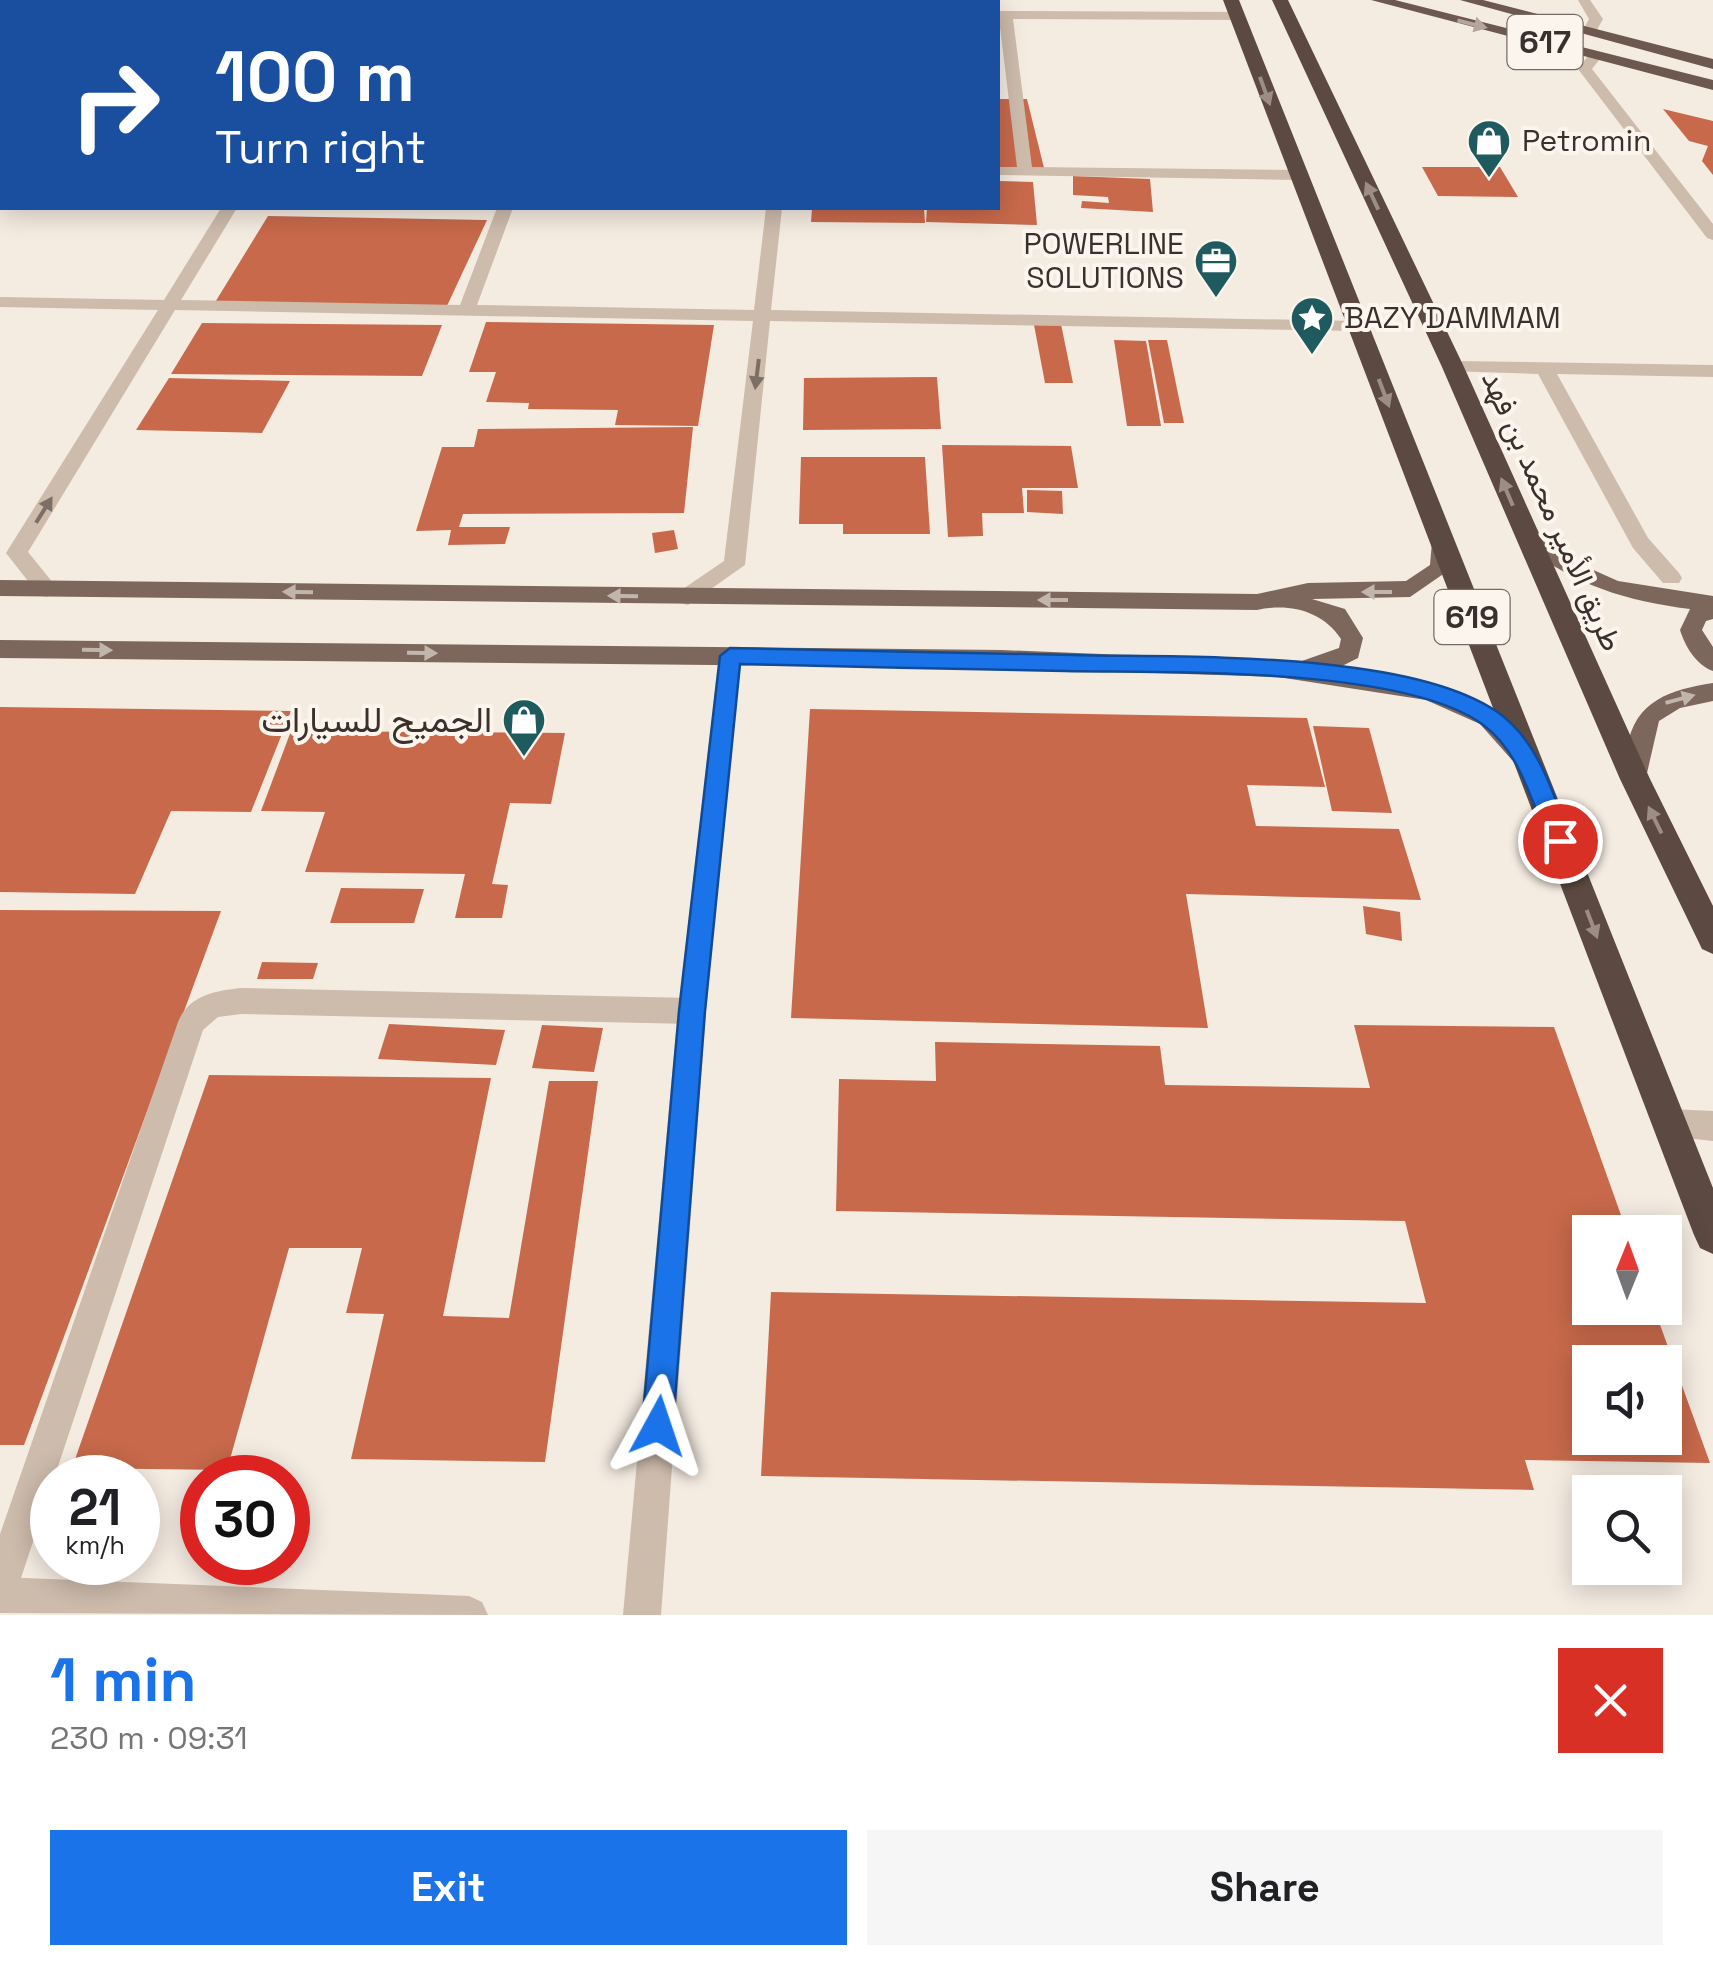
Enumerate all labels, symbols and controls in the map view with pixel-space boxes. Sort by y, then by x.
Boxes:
road number: 617 [1508,15,1582,69]
one-way arrow [1457,16,1488,32]
text: 100 m [215,32,415,121]
icon: right [50,40,180,170]
one-way arrow [1258,77,1273,107]
shop icon: Petromin [1466,118,1512,179]
text: Turn right [215,119,426,176]
place label: Petromin [1522,121,1651,160]
one-way arrow [1364,182,1381,211]
place label: POWERLINE SOLUTIONS [1024,224,1184,297]
office icon: POWERLINE SOLUTIONS [1193,238,1239,299]
place icon: BAZY DAMMAM [1289,295,1335,356]
place label: BAZY DAMMAM [1344,298,1561,337]
one-way arrow [749,359,765,391]
street label: طريق الأمير محمد بن فهد [1473,365,1632,657]
one-way arrow [1377,379,1393,409]
one-way arrow [1499,477,1515,507]
one-way arrow [34,496,52,524]
one-way arrow [281,584,313,600]
one-way arrow [1360,584,1392,600]
one-way arrow [606,588,638,604]
road number: 619 [1434,590,1510,644]
one-way arrow [1036,592,1068,608]
one-way arrow [82,642,114,658]
one-way arrow [407,645,439,661]
one-way arrow [1665,690,1696,706]
shop icon: الجميح للسيارات [501,697,547,758]
place label: الجميح للسيارات [261,698,492,744]
pin [1518,799,1603,884]
one-way arrow [1646,806,1663,835]
icon: arrive [1533,814,1588,869]
one-way arrow [1585,909,1601,939]
north arrow [1572,1215,1682,1325]
map controls [1572,1215,1682,1585]
button: sound [1572,1345,1682,1455]
position arrow [606,1374,710,1478]
speed limit sign: 30 [180,1455,310,1585]
button: search [1572,1475,1682,1585]
text: 21 [69,1476,121,1540]
text: km/h [65,1529,125,1561]
text: 1 min [50,1642,197,1719]
button: close [1558,1648,1663,1753]
text: 230 m · 09:31 [50,1718,248,1758]
button: Exit [50,1830,847,1945]
button: Share [867,1830,1663,1945]

